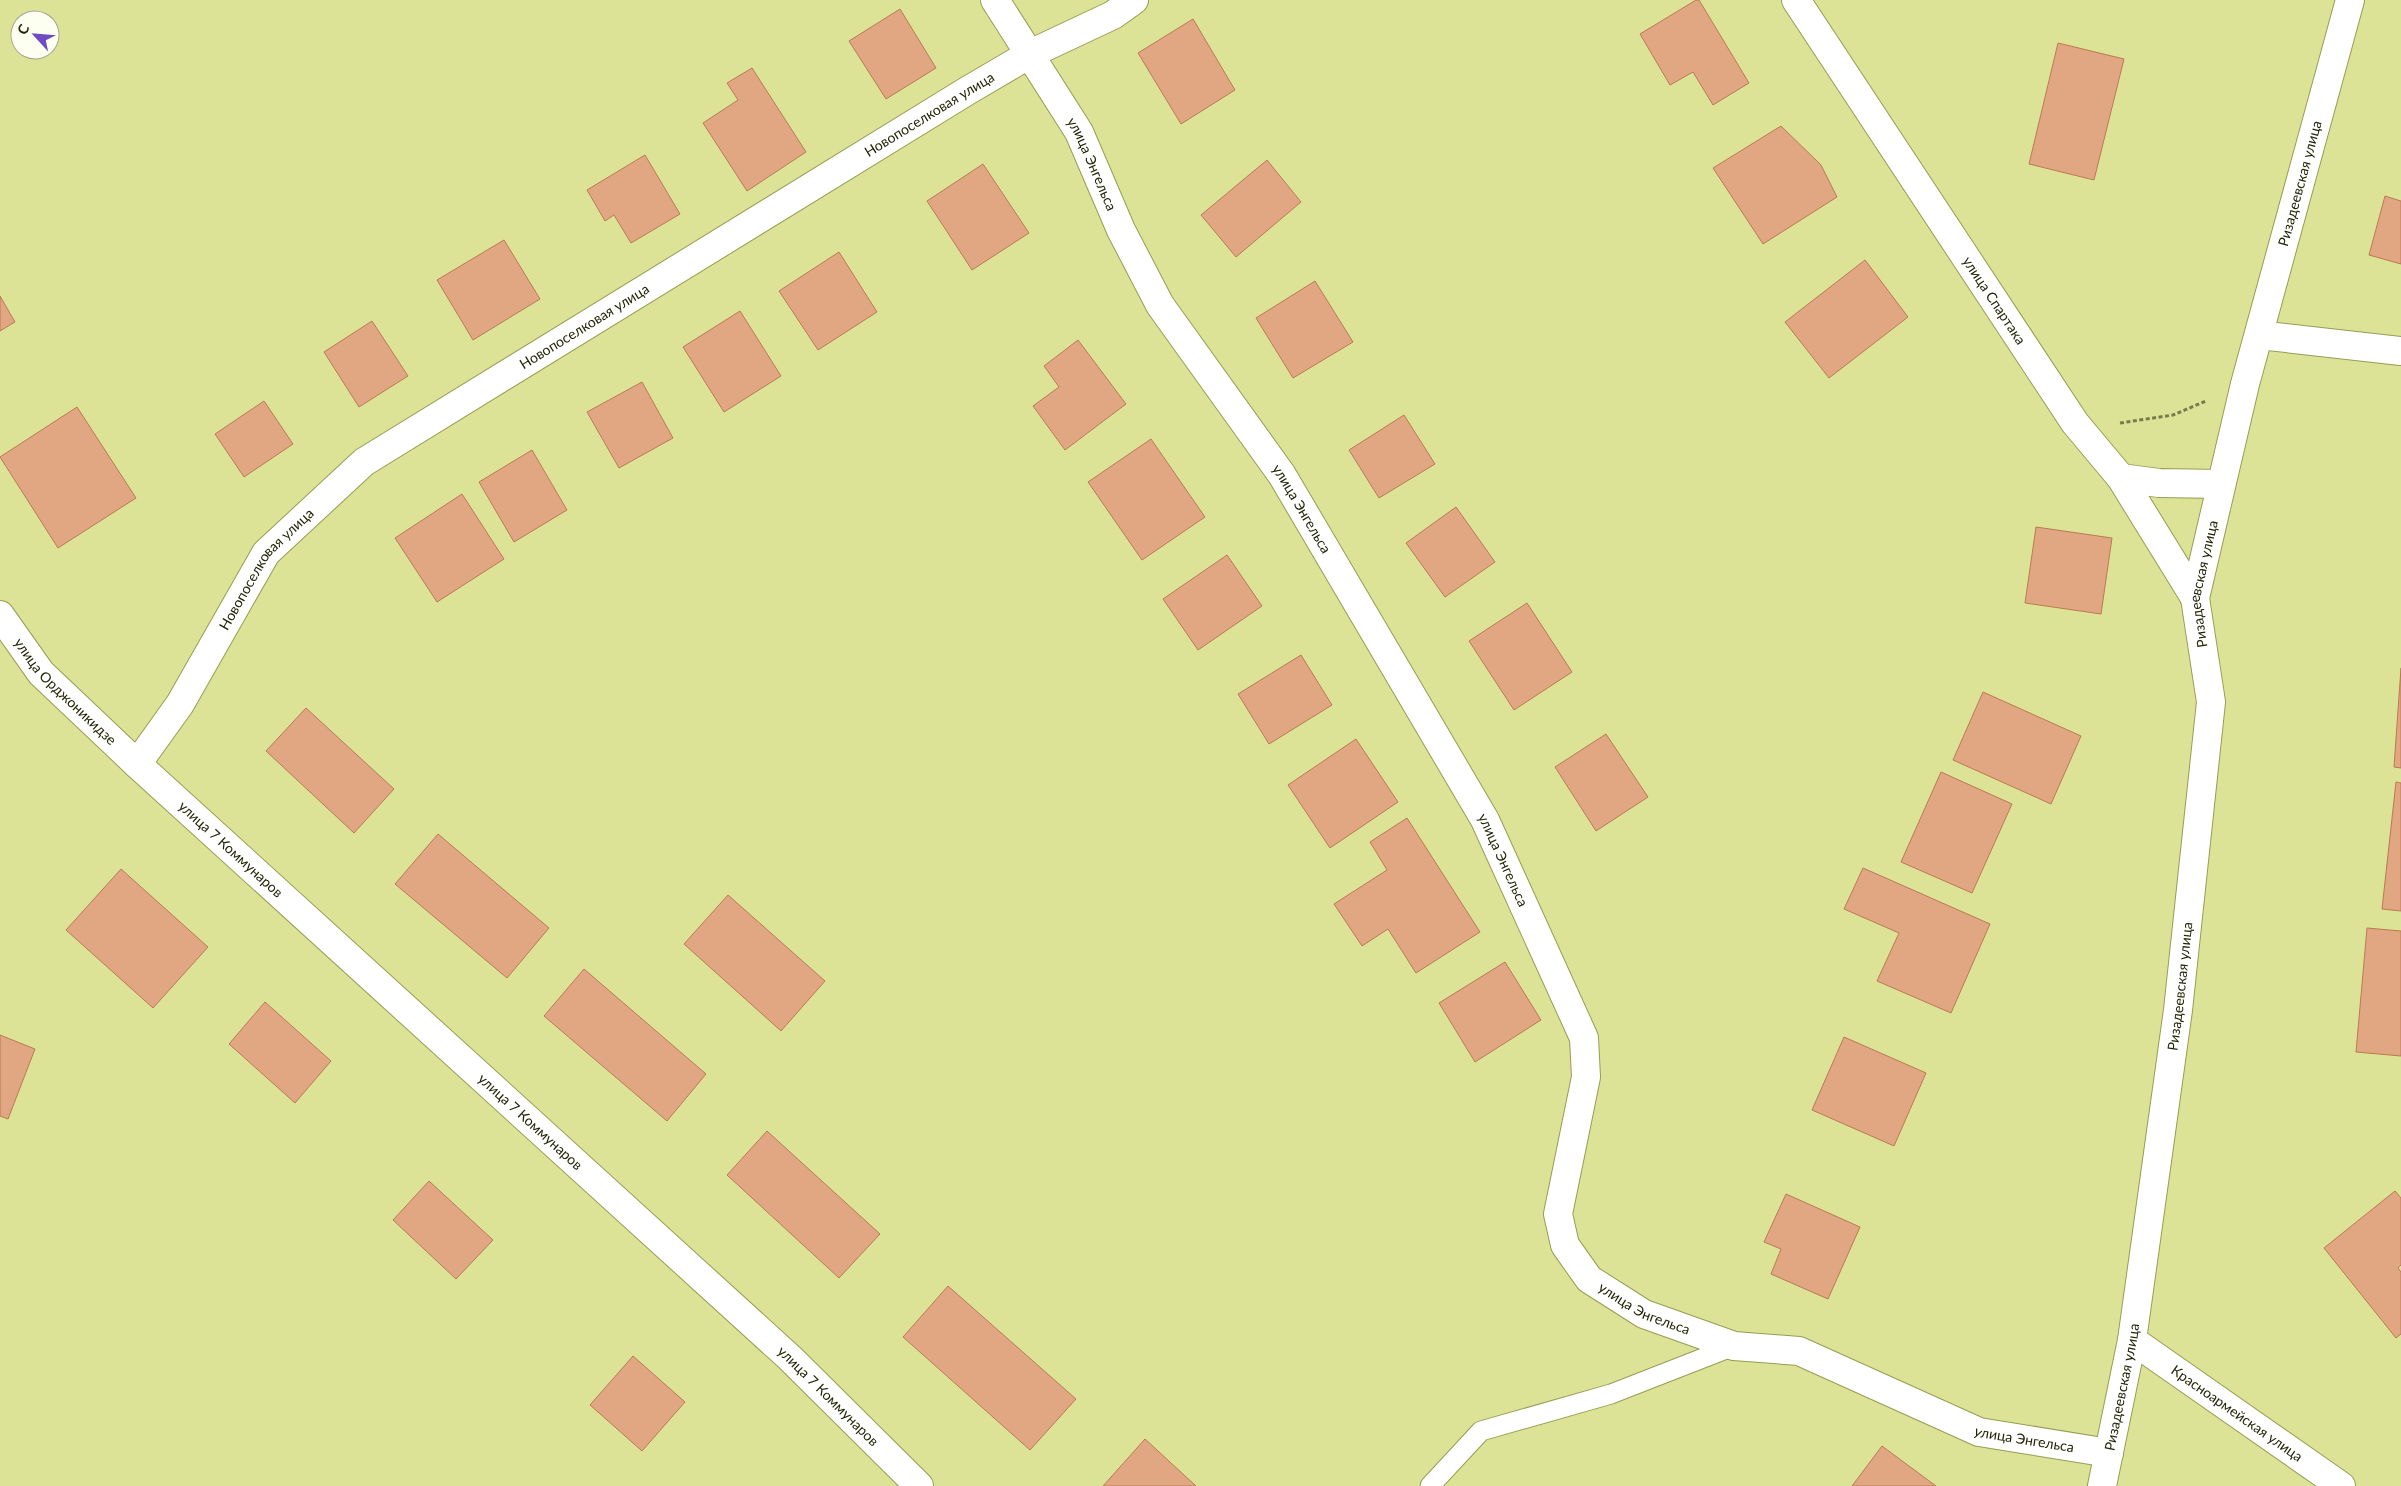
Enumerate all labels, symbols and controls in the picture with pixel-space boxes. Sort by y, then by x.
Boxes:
north arrow [10,10,60,60]
text: С [13,21,33,37]
street label: Новопоселковая улица [861,68,997,160]
street label: улица Энгельса [1064,114,1121,213]
street label: Ризадеевская улица [2274,118,2325,248]
street label: улица Спартака [1959,253,2030,347]
street label: Новопоселковая улица [516,280,652,372]
street label: улица Энгельса [1269,461,1335,556]
street label: Новопоселковая улица [215,504,317,633]
street label: Ризадеевская улица [2186,518,2221,649]
street label: улица Орджоникидзе [11,634,120,748]
street label: улица 7 Коммунаров [175,797,287,901]
street label: улица Энгельса [1475,810,1532,909]
street label: Ризадеевская улица [2163,921,2195,1052]
street label: улица 7 Коммунаров [475,1070,586,1173]
street label: улица Энгельса [1596,1278,1692,1338]
street label: Ризадеевская улица [2100,1322,2142,1452]
street label: улица 7 Коммунаров [775,1342,883,1449]
street label: Красноармейская улица [2168,1361,2306,1465]
street label: улица Энгельса [1972,1422,2075,1455]

